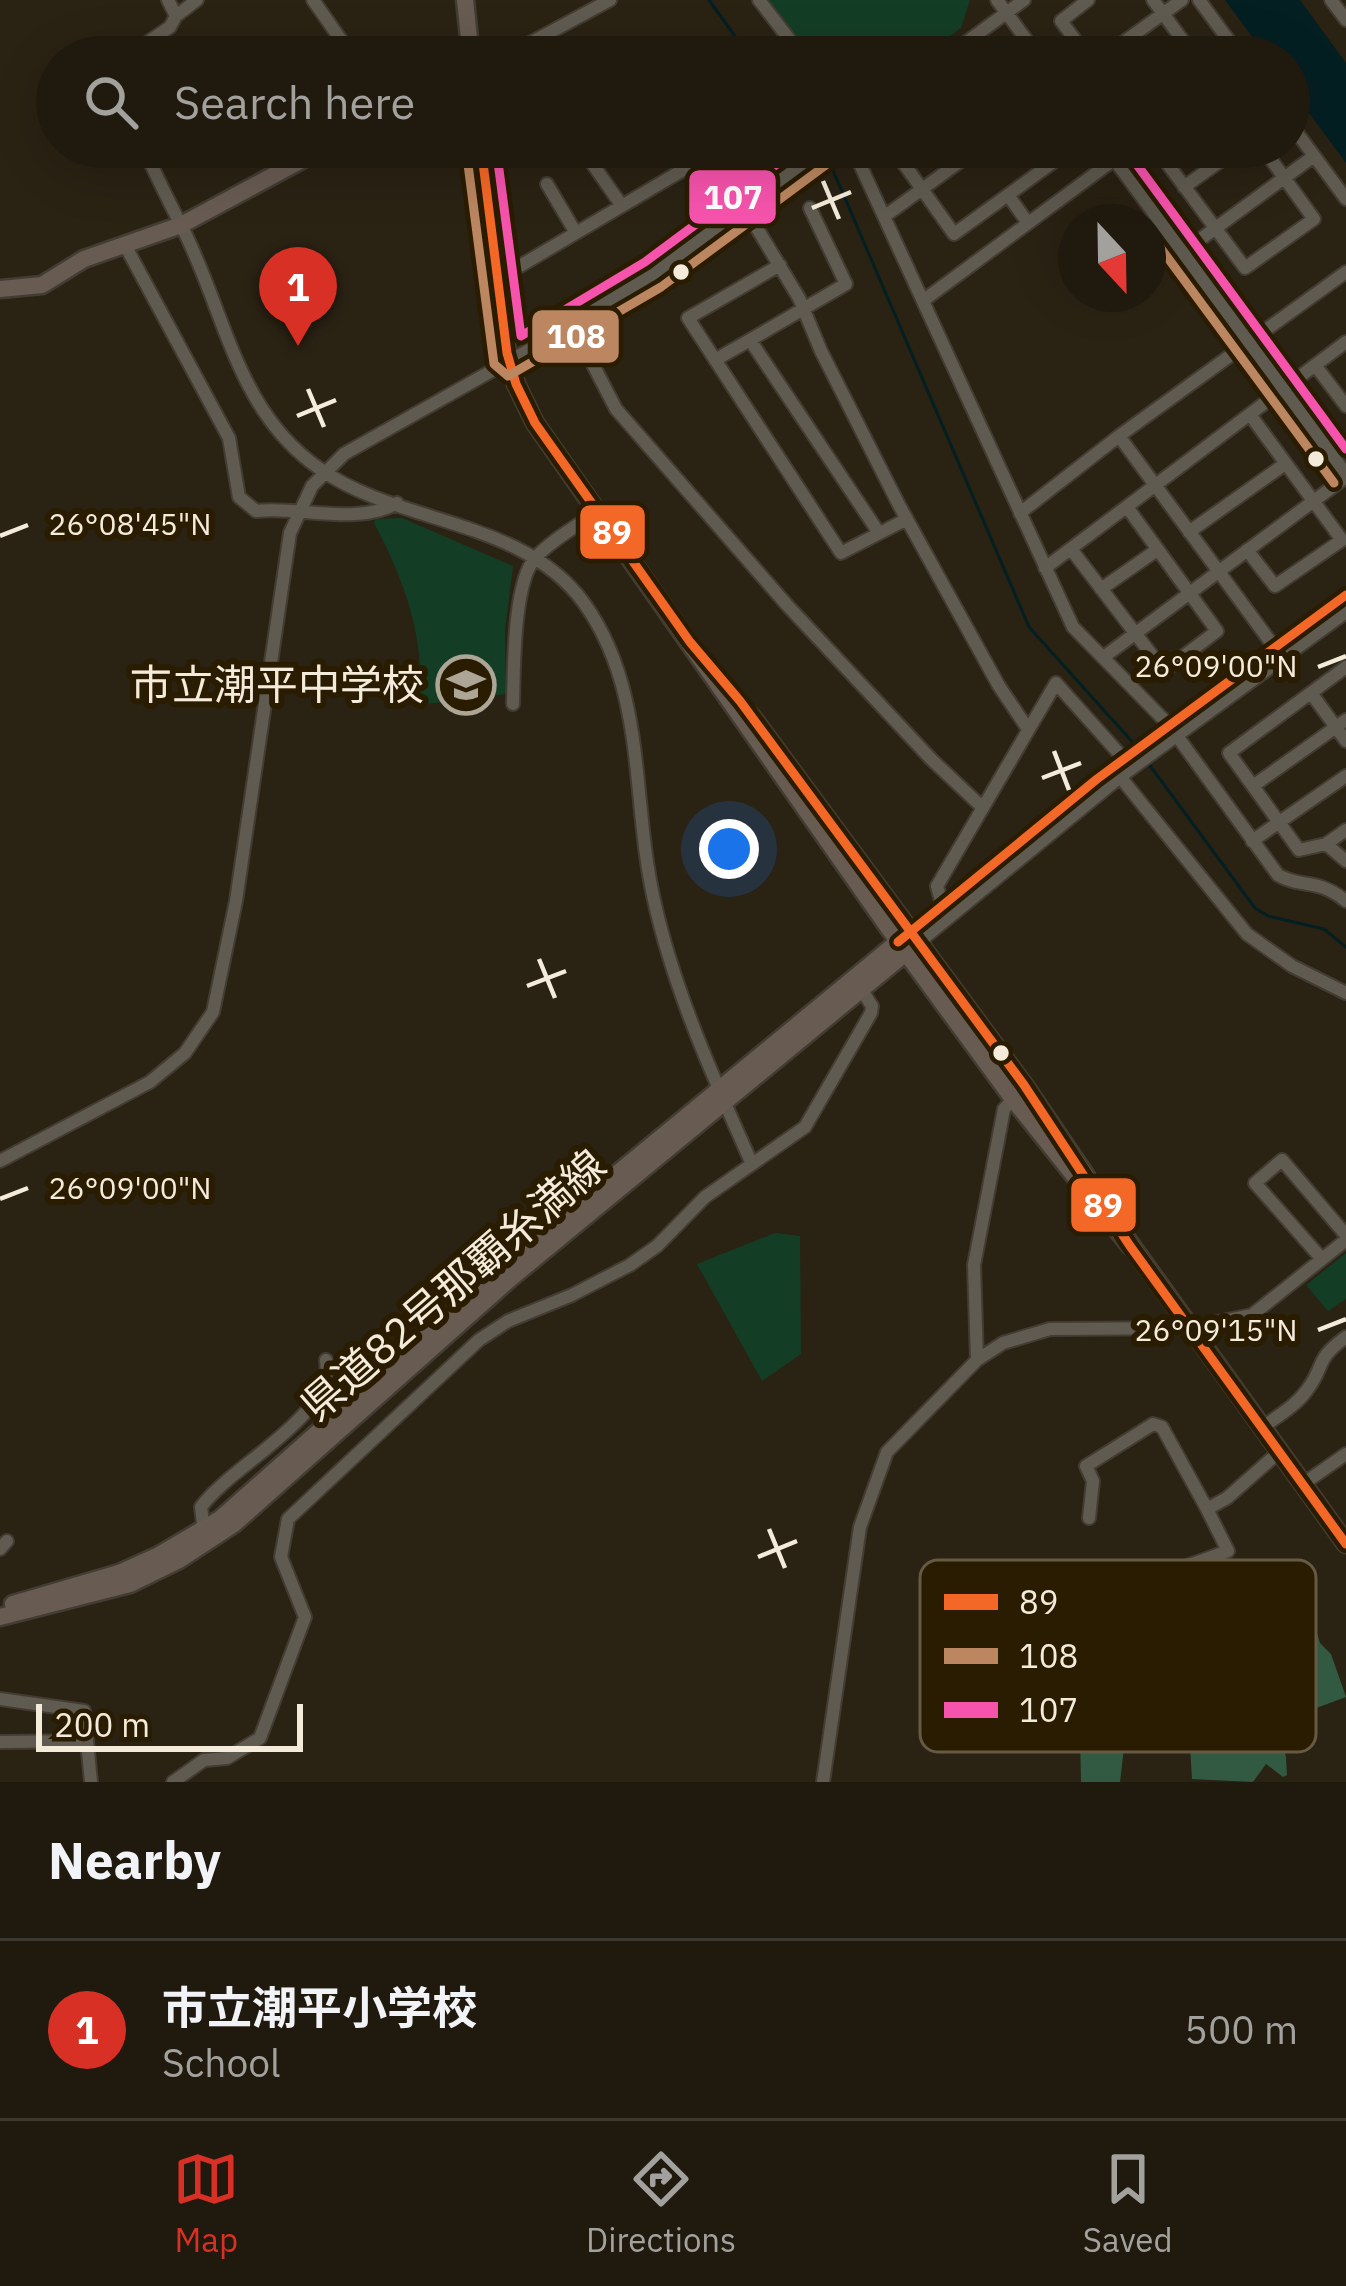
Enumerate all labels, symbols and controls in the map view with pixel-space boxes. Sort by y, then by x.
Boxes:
search box [36,36,1310,168]
icon: search [78,69,144,135]
text: Search here [174,73,415,131]
line badge: 107 [687,168,778,226]
text: 107 [703,175,763,218]
north arrow [1058,204,1166,312]
pin: 1 [259,247,337,346]
unlabelled marker [670,261,692,283]
line badge: 108 [530,308,621,365]
text: 108 [546,314,606,357]
unlabelled marker [1305,448,1327,470]
line badge: 89 [578,503,647,561]
text: 26°08'45"N [48,504,212,543]
text: 89 [592,510,632,553]
text: 26°09'00"N [1134,646,1298,685]
school or university icon: 市立潮平中学校 [435,654,497,716]
place label: 市立潮平中学校 [130,657,424,712]
your location [699,819,759,879]
unlabelled marker [990,1042,1012,1064]
street label: 県道82号那覇糸満線 [289,1137,617,1432]
text: 26°09'00"N [48,1168,212,1207]
line badge: 89 [1069,1176,1138,1234]
text: 89 [1083,1183,1123,1226]
text: 26°09'15"N [1134,1310,1298,1349]
legend [920,1560,1316,1752]
text: 89 [1019,1580,1059,1623]
text: 108 [1019,1634,1078,1677]
text: 107 [1019,1688,1078,1731]
scale bar [36,1698,303,1751]
text: 200 m [54,1703,150,1746]
text: Nearby [48,1827,221,1893]
text: 市立潮平小学校 [162,1978,477,2036]
text: 1 [75,2004,99,2055]
text: 500 m [1185,2004,1298,2055]
text: School [162,2037,281,2088]
tab: Map [173,2146,239,2261]
tab: Directions [586,2146,736,2261]
tab: Saved [1083,2146,1173,2261]

